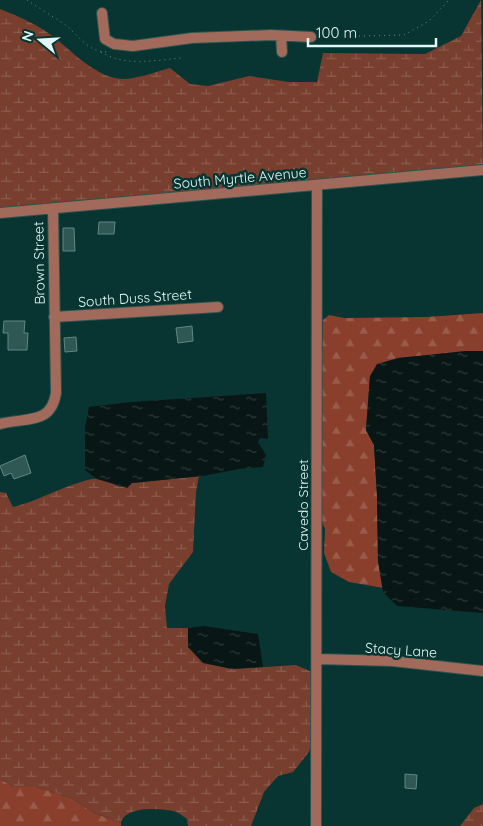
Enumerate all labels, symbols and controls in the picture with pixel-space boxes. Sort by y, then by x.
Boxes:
north arrow [15,15,65,65]
scale bar [308,15,436,47]
text: 100 m [316,23,357,42]
text: N [17,28,38,44]
street label: South Myrtle Avenue [173,163,307,193]
street label: Brown Street [29,221,49,305]
street label: South Duss Street [77,285,193,311]
street label: Cavedo Street [294,459,312,551]
street label: Stacy Lane [364,639,438,661]

